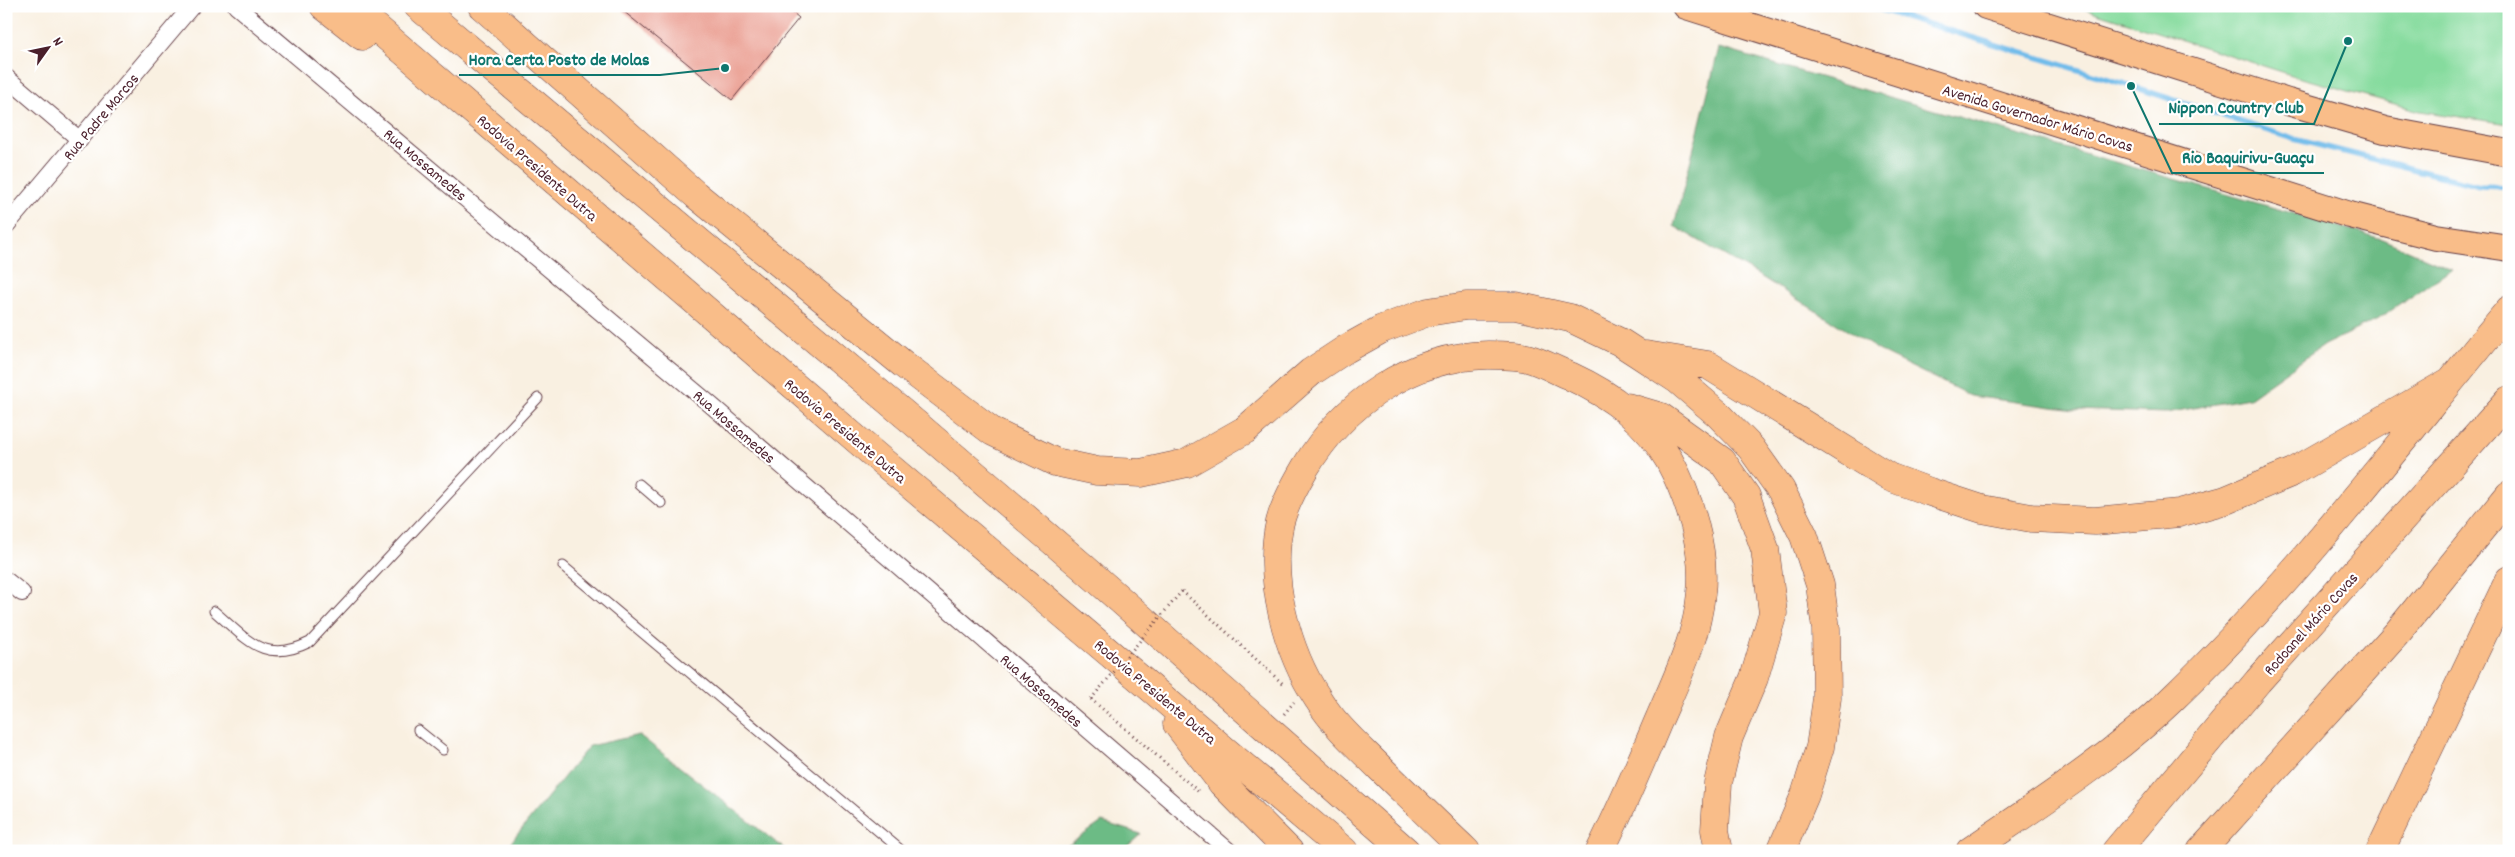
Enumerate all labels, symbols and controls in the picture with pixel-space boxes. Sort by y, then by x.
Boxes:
north arrow [22,22,72,72]
text: N [47,34,68,50]
callout: Hora Certa Posto de Molas [459,42,660,75]
text: Hora Certa Posto de Molas [468,49,650,74]
street label: Rua Padre Marcos [58,69,146,166]
street label: Avenida Governador Mário Covas [1939,79,2136,159]
callout: Nippon Country Club [2159,91,2314,124]
text: Nippon Country Club [2168,97,2304,122]
street label: Rodovia Presidente Dutra [471,110,602,228]
street label: Rua Mossamedes [378,124,471,208]
callout: Rio Baquirivu-Guaçu [2172,140,2324,173]
text: Rio Baquirivu-Guaçu [2182,147,2314,172]
street label: Rodovia Presidente Dutra [778,374,911,490]
street label: Rua Mossamedes [687,386,780,470]
street label: Rodoanel Mário Covas [2259,568,2365,681]
street label: Rodovia Presidente Dutra [1088,635,1221,751]
street label: Rua Mossamedes [994,650,1087,734]

